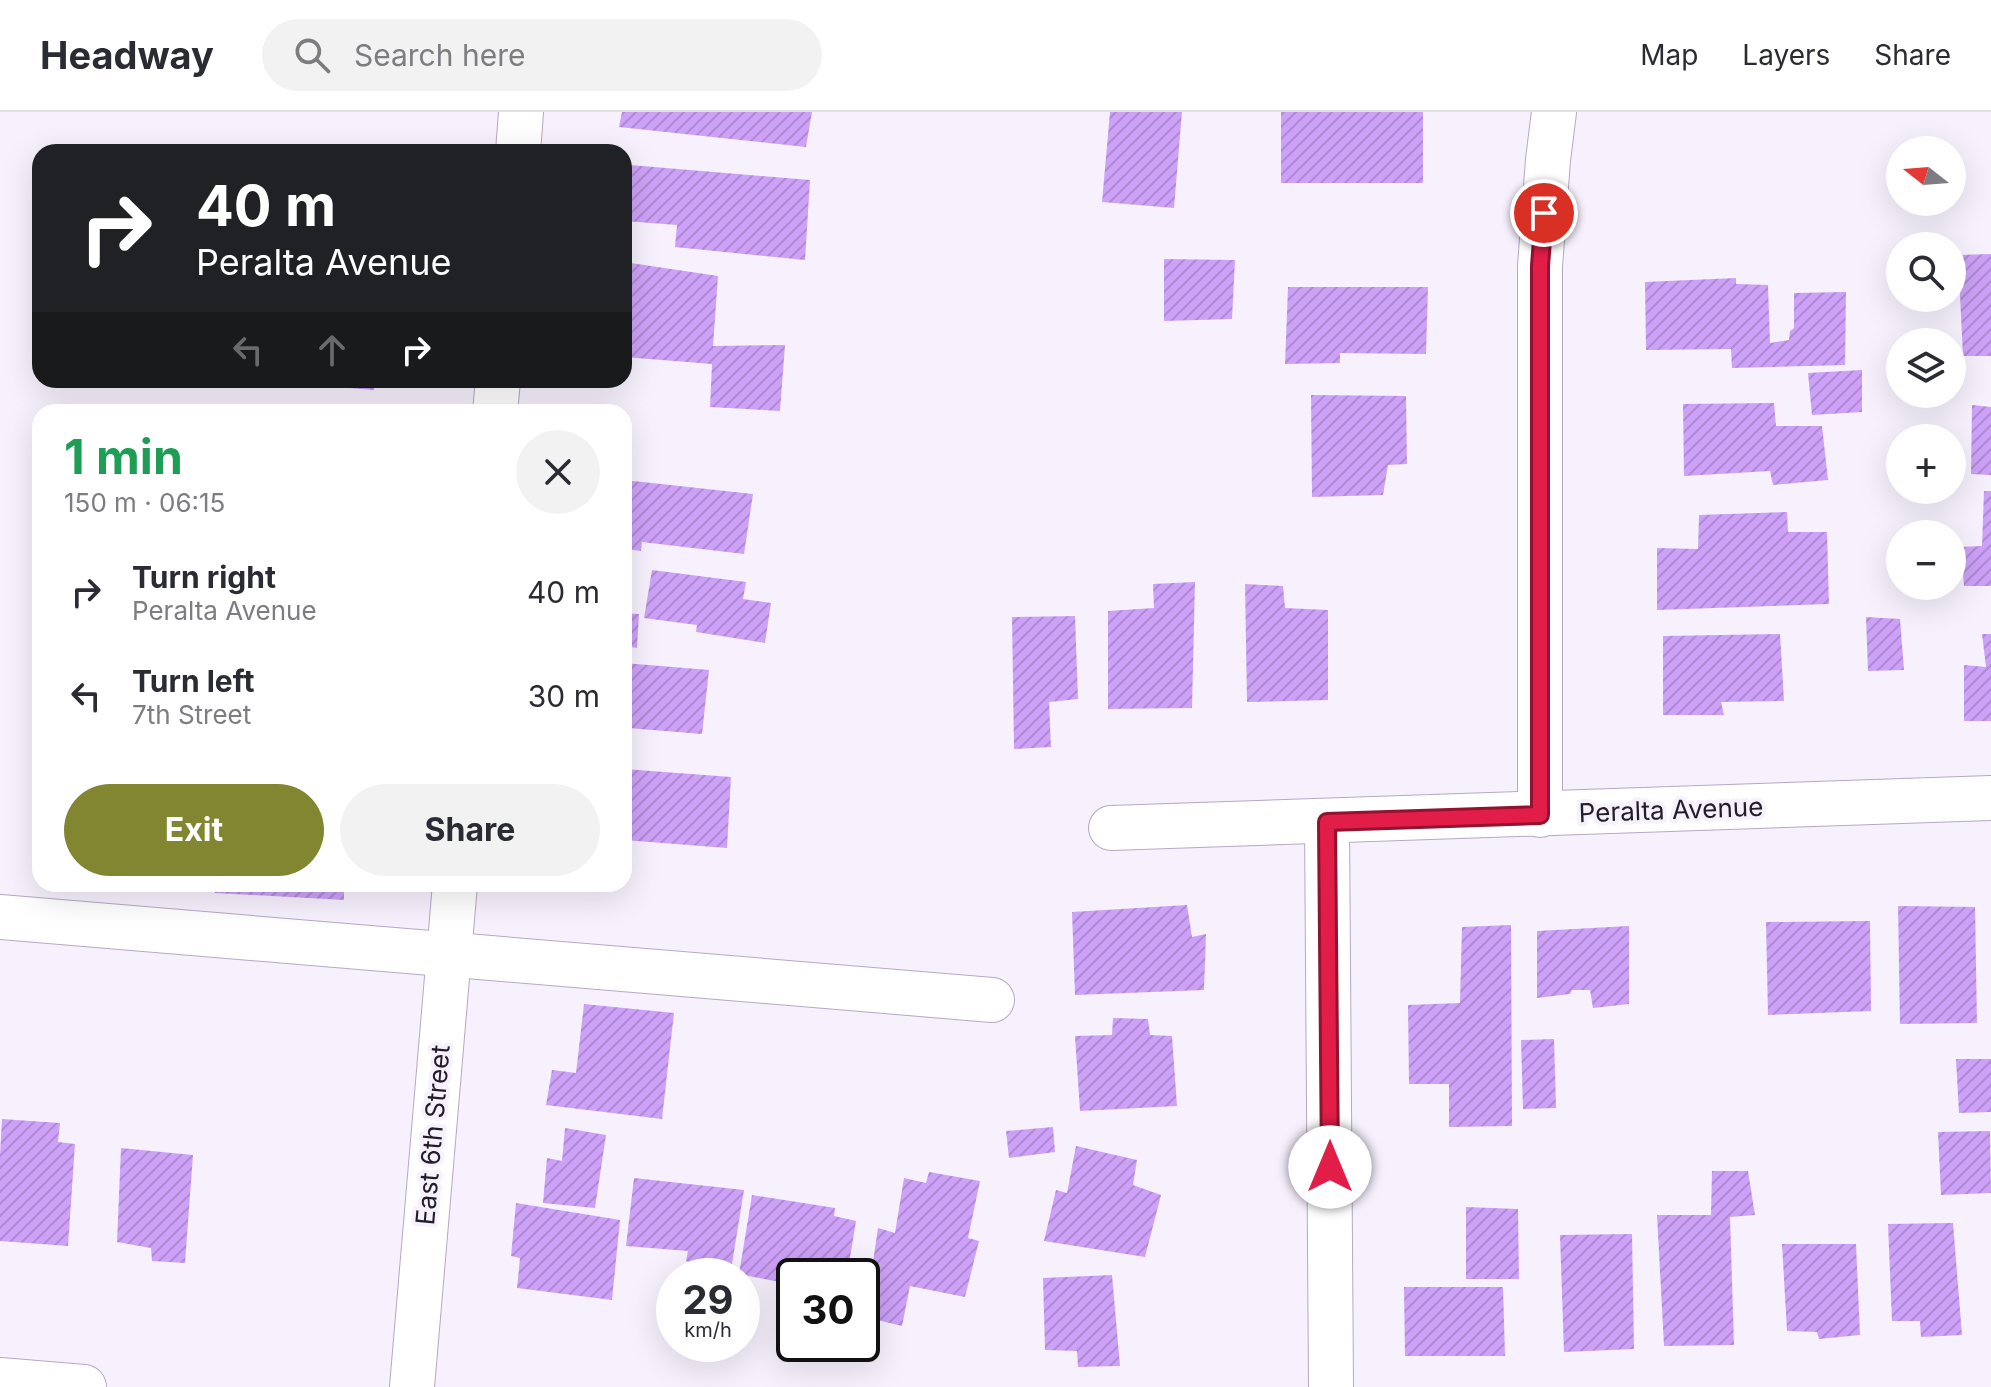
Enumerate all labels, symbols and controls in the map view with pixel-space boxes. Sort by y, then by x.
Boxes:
search box [262,19,822,91]
text: Headway [40,32,214,78]
icon: search [290,33,334,77]
text: Search here [354,37,525,73]
text: Map [1640,38,1698,72]
text: Layers [1742,38,1830,72]
text: Share [1874,38,1951,72]
north arrow [1886,136,1966,216]
map controls [1886,136,1966,600]
text: 40 m [196,172,336,240]
icon: right [64,176,168,280]
pin [1510,179,1578,247]
icon: arrive [1522,191,1566,235]
button: search [1886,232,1966,312]
text: Peralta Avenue [196,240,452,284]
icon: left [226,328,270,372]
icon: ahead [310,328,354,372]
icon: right [394,328,438,372]
button: layers [1886,328,1966,408]
button: + [1886,424,1966,504]
text: 1 min [64,427,183,486]
button: close [516,430,600,514]
text: 150 m · 06:15 [64,487,225,518]
button: − [1886,520,1966,600]
text: Turn right [132,559,276,595]
icon: right [64,570,108,614]
text: 40 m [527,574,600,610]
text: Peralta Avenue [132,595,317,626]
text: Turn left [132,663,254,699]
icon: left [64,674,108,718]
text: 30 m [528,678,600,714]
text: 7th Street [132,699,251,730]
button: Exit [64,784,324,876]
button: Share [340,784,600,876]
street label: Peralta Avenue [1578,791,1764,828]
street label: East 6th Street [409,1044,456,1226]
position arrow [1288,1125,1372,1209]
speed limit sign: 30 [776,1258,880,1362]
text: 29 [682,1275,734,1324]
text: km/h [684,1318,732,1342]

